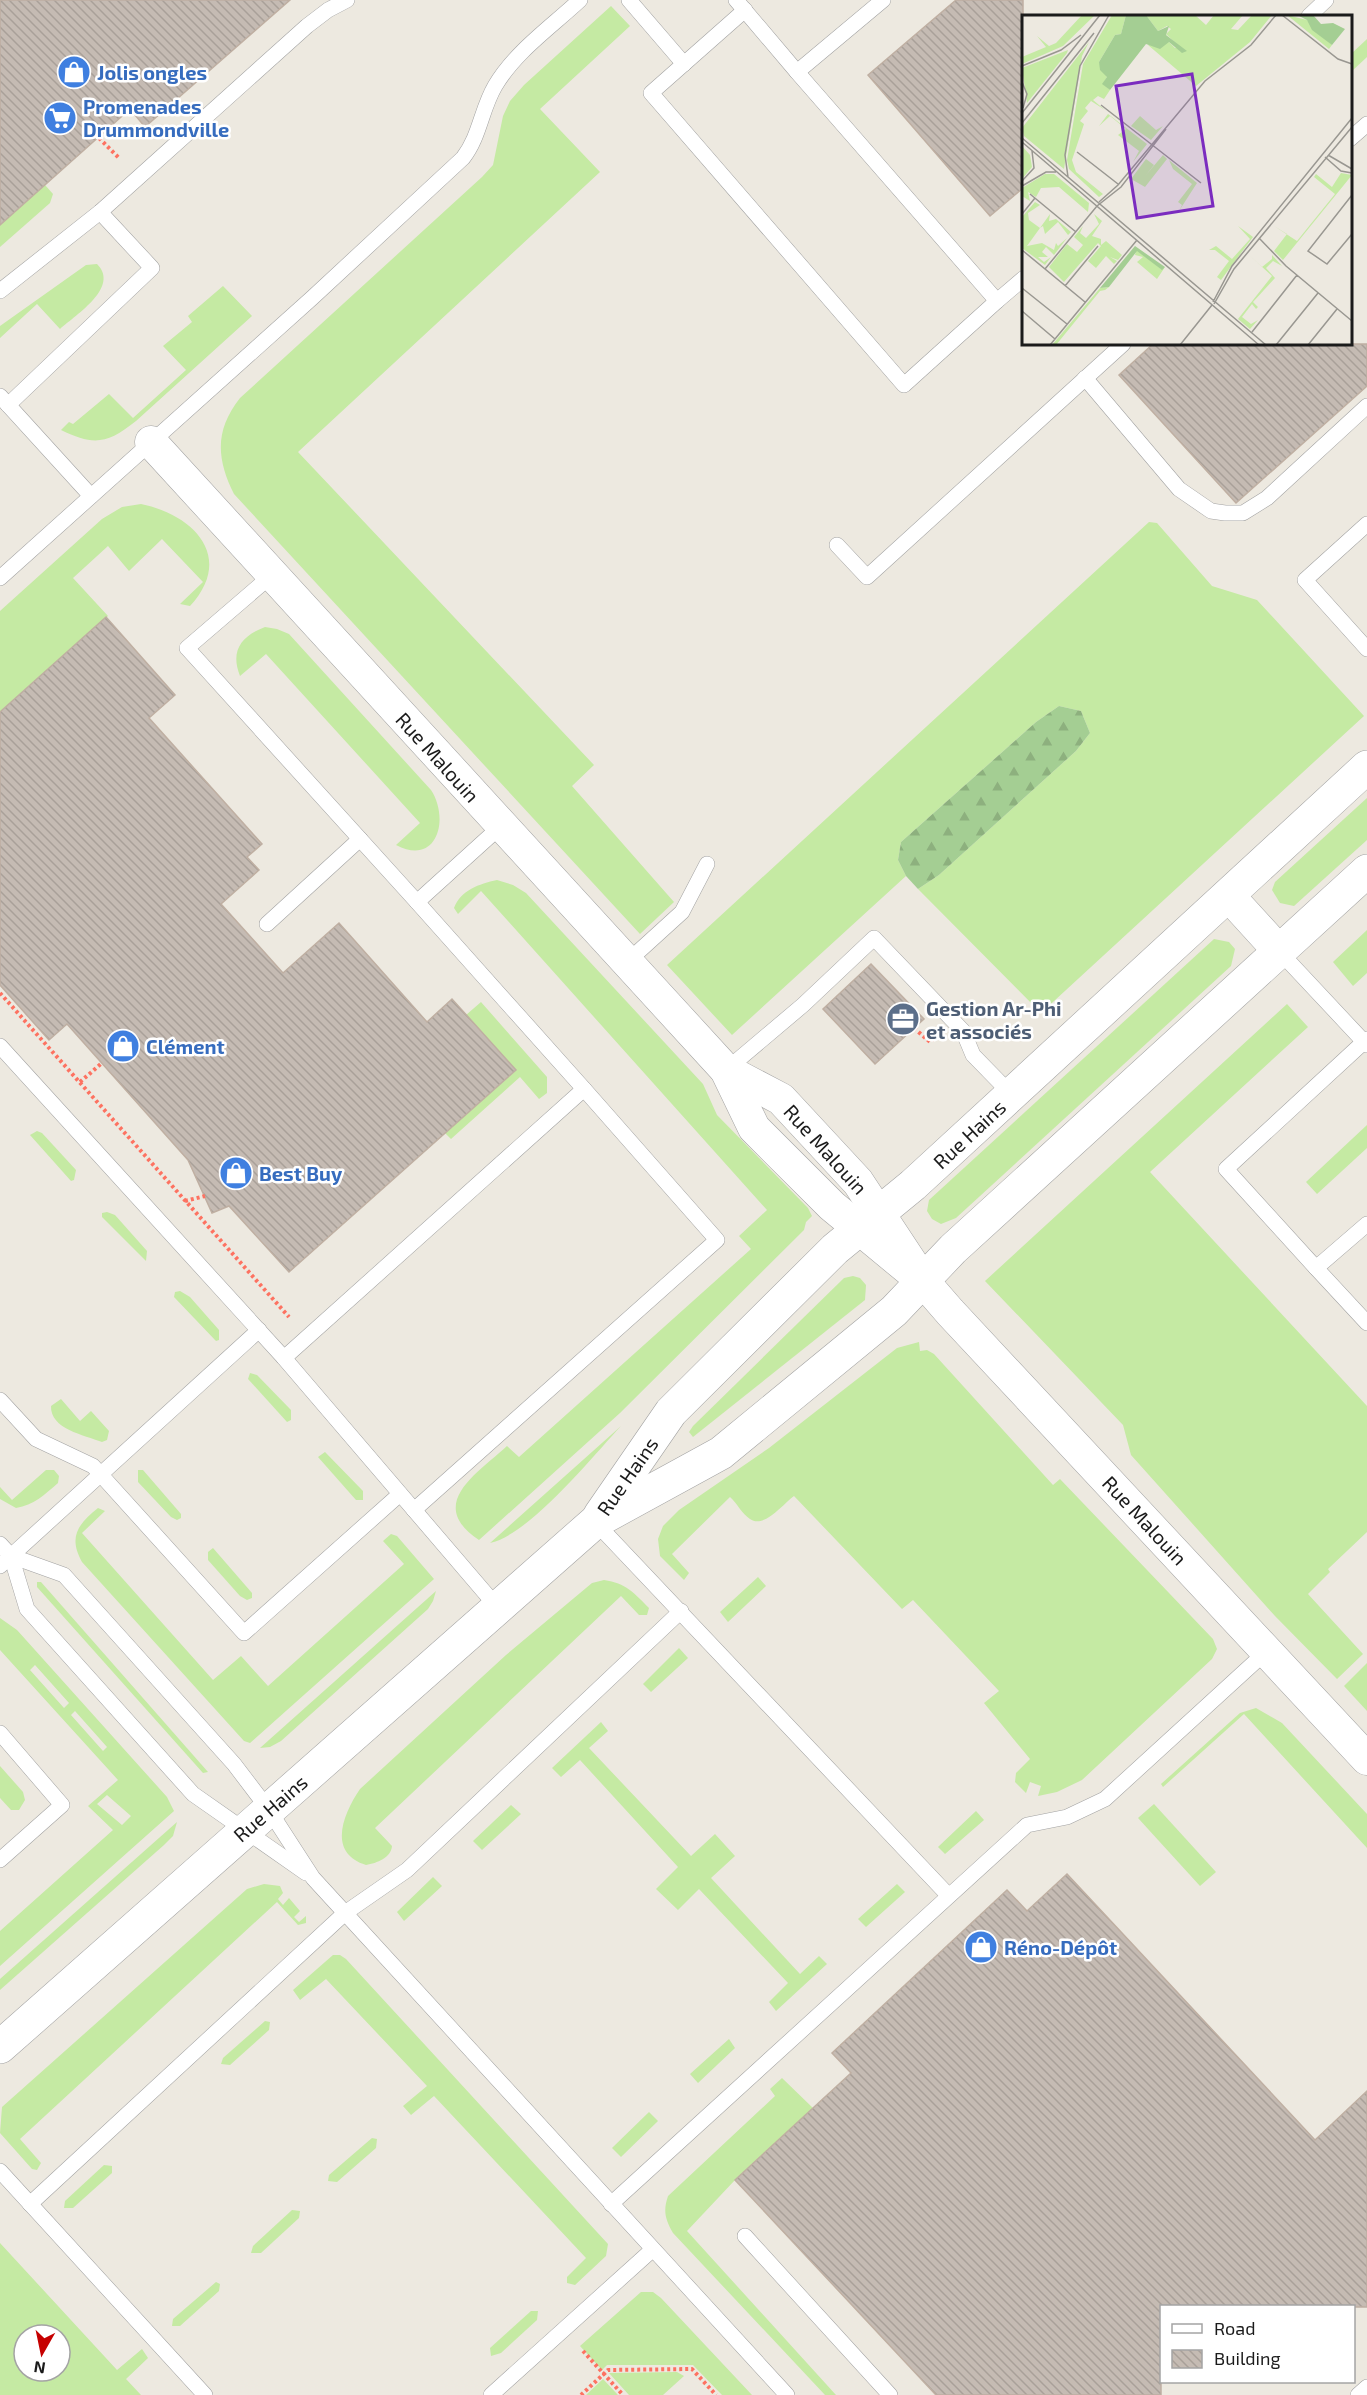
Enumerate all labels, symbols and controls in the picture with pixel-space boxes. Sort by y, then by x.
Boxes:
inset map [1022,15,1352,345]
shop icon: Jolis ongles [56,54,92,90]
place label: Jolis ongles [97,60,207,84]
place label: Promenades Drummondville [83,94,229,141]
supermarket icon: Promenades Drummondville [42,100,78,136]
street label: Rue Malouin [391,707,485,807]
place label: Gestion Ar-Phi et associés [926,996,1062,1043]
office icon: Gestion Ar-Phi et associés [885,1001,921,1037]
shop icon: Clément [105,1028,141,1064]
place label: Clément [146,1034,225,1058]
street label: Rue Hains [928,1095,1010,1173]
street label: Rue Malouin [779,1099,873,1199]
shop icon: Best Buy [218,1155,254,1191]
place label: Best Buy [259,1161,343,1186]
street label: Rue Hains [591,1432,663,1520]
street label: Rue Malouin [1098,1471,1192,1569]
street label: Rue Hains [228,1769,312,1847]
shop icon: Réno-Dépôt [963,1929,999,1965]
place label: Réno-Dépôt [1004,1935,1117,1959]
legend [1160,2305,1355,2383]
text: Road [1214,2317,1255,2339]
north arrow [12,2323,72,2383]
text: Building [1214,2347,1281,2369]
text: N [32,2358,47,2379]

